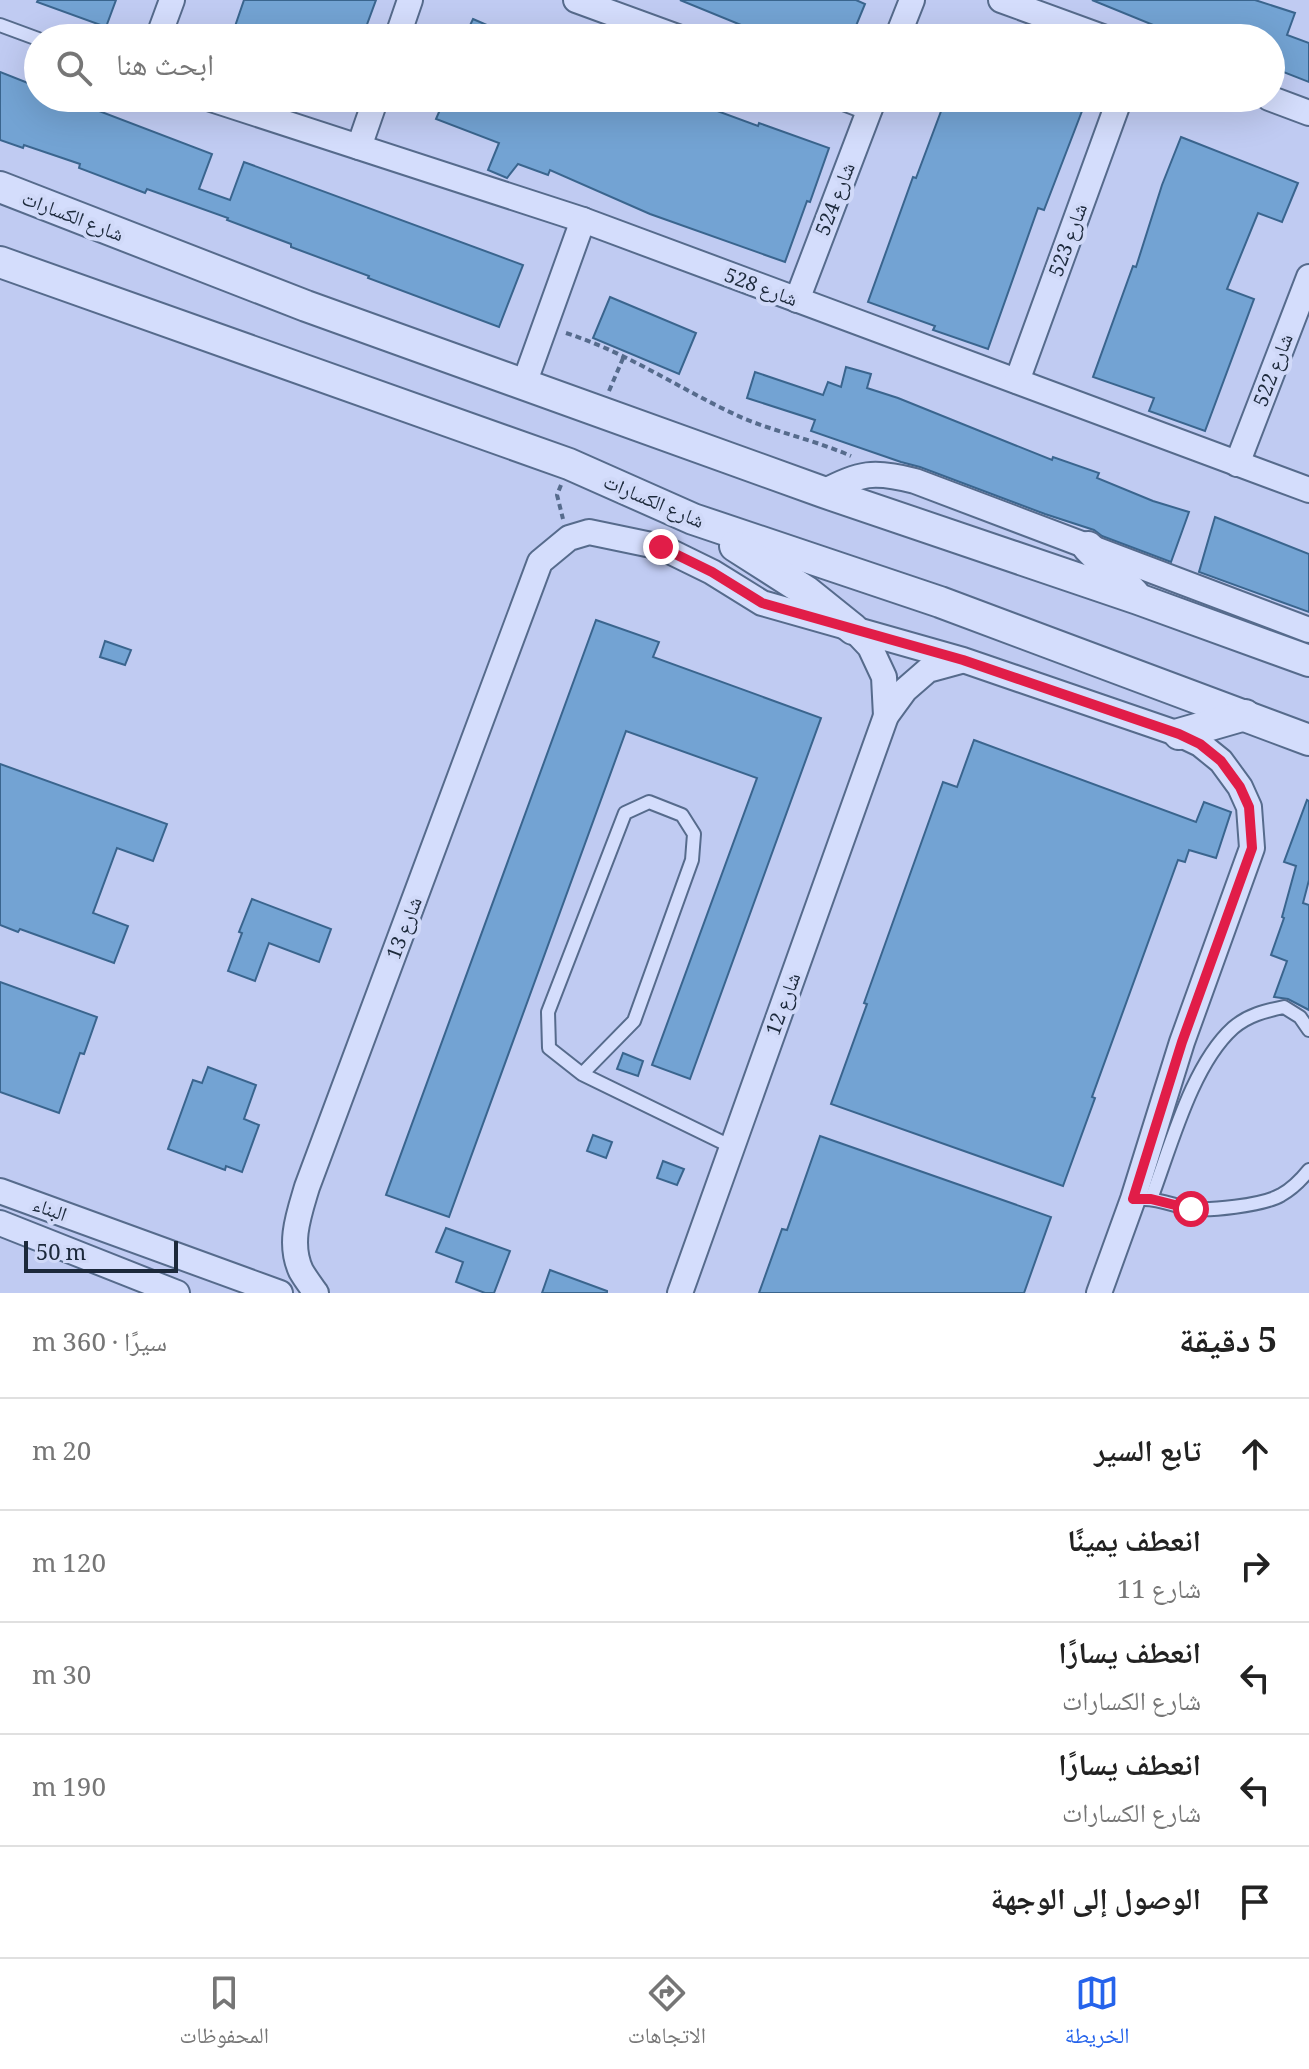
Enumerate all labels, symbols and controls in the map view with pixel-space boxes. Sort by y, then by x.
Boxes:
search box [24,24,1285,112]
text: ابحث هنا [116,43,214,94]
icon: search [52,46,96,90]
street label: شارع 524 [808,159,867,242]
street label: شارع الكسارات [16,184,128,254]
street label: شارع 523 [1042,200,1100,283]
street label: شارع 528 [718,261,801,319]
street label: شارع 522 [1246,330,1305,413]
street label: شارع الكسارات [597,467,709,540]
route end [643,529,679,565]
street label: شارع 13 [379,893,434,965]
street label: شارع 12 [759,969,813,1041]
street label: البناء [27,1190,71,1234]
route start [1173,1191,1209,1227]
text: 50 m [36,1236,86,1274]
scale bar [24,1237,178,1273]
text: 5 دقيقة [1179,1316,1277,1374]
text: سيرًا · 360 m [32,1323,167,1367]
text: تابع السير [1094,1429,1201,1480]
text: 20 m [32,1432,91,1476]
icon: ahead [1233,1432,1277,1476]
text: انعطف يمينًا [1067,1519,1201,1570]
text: 120 m [32,1544,106,1588]
icon: right [1233,1544,1277,1588]
text: شارع 11 [1117,1570,1201,1614]
text: انعطف يسارًا [1058,1631,1201,1682]
text: 30 m [32,1656,91,1700]
icon: left [1233,1656,1277,1700]
text: شارع الكسارات [1062,1682,1201,1726]
text: انعطف يسارًا [1058,1743,1201,1794]
text: 190 m [32,1768,106,1812]
icon: left [1233,1768,1277,1812]
text: شارع الكسارات [1062,1794,1201,1838]
text: الوصول إلى الوجهة [990,1877,1201,1928]
icon: arrive [1233,1880,1277,1924]
tab: المحفوظات [179,1971,269,2057]
tab: الاتجاهات [628,1971,706,2057]
tab: الخريطة [1065,1971,1130,2057]

